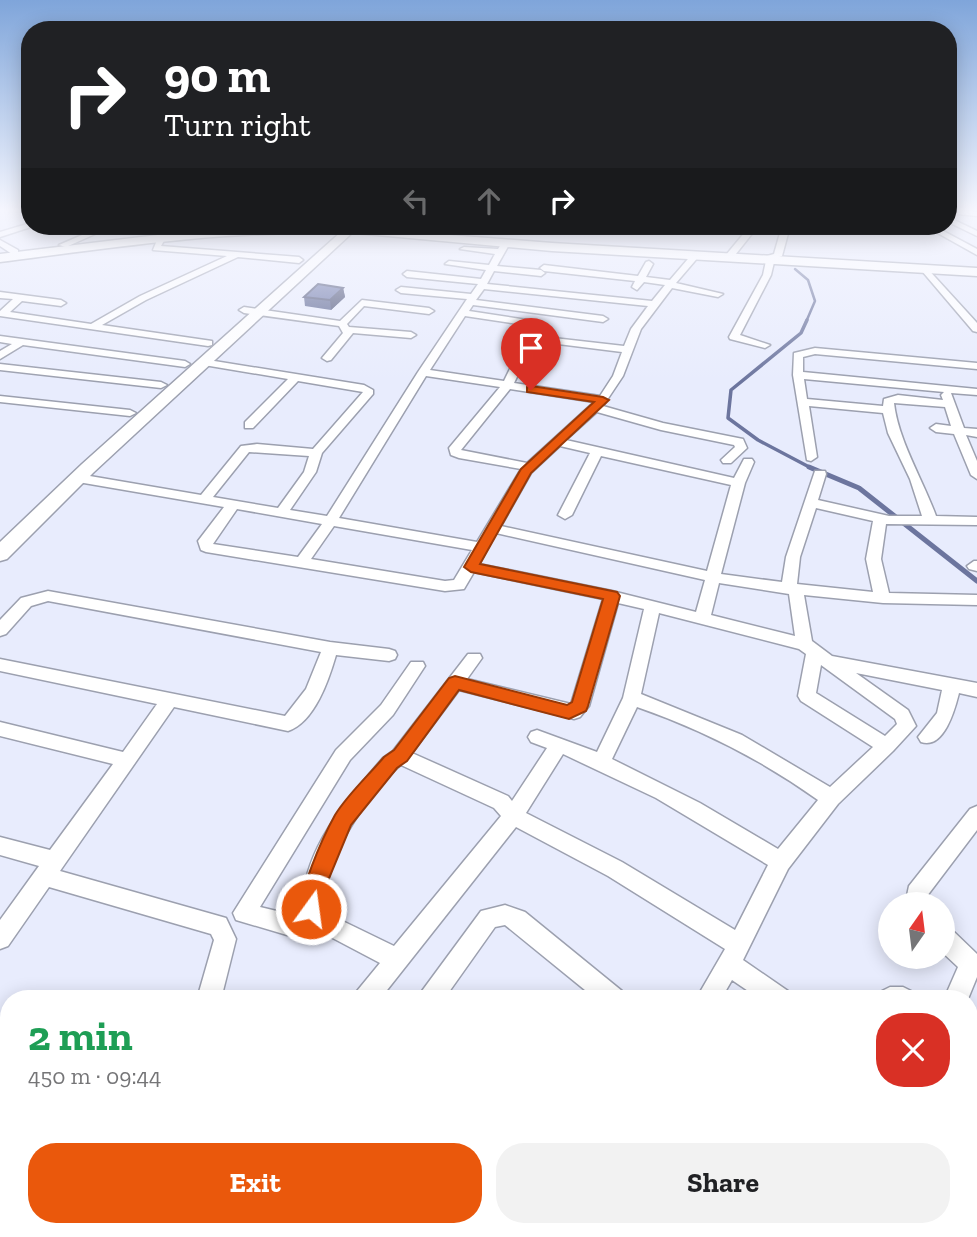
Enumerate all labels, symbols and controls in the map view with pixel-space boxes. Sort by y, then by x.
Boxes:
text: 90 m [164,46,271,105]
icon: right [49,49,140,140]
text: Turn right [164,106,311,144]
icon: left [397,182,435,220]
icon: ahead [470,182,508,220]
icon: right [543,182,581,220]
pin [501,318,561,390]
icon: arrive [512,329,550,367]
position arrow [274,872,348,946]
north arrow [878,892,956,970]
map controls [878,892,955,969]
text: 2 min [28,1010,133,1061]
button: close [876,1013,950,1087]
text: 450 m · 09:44 [28,1062,161,1090]
button: Exit [28,1143,482,1223]
button: Share [496,1143,950,1223]

